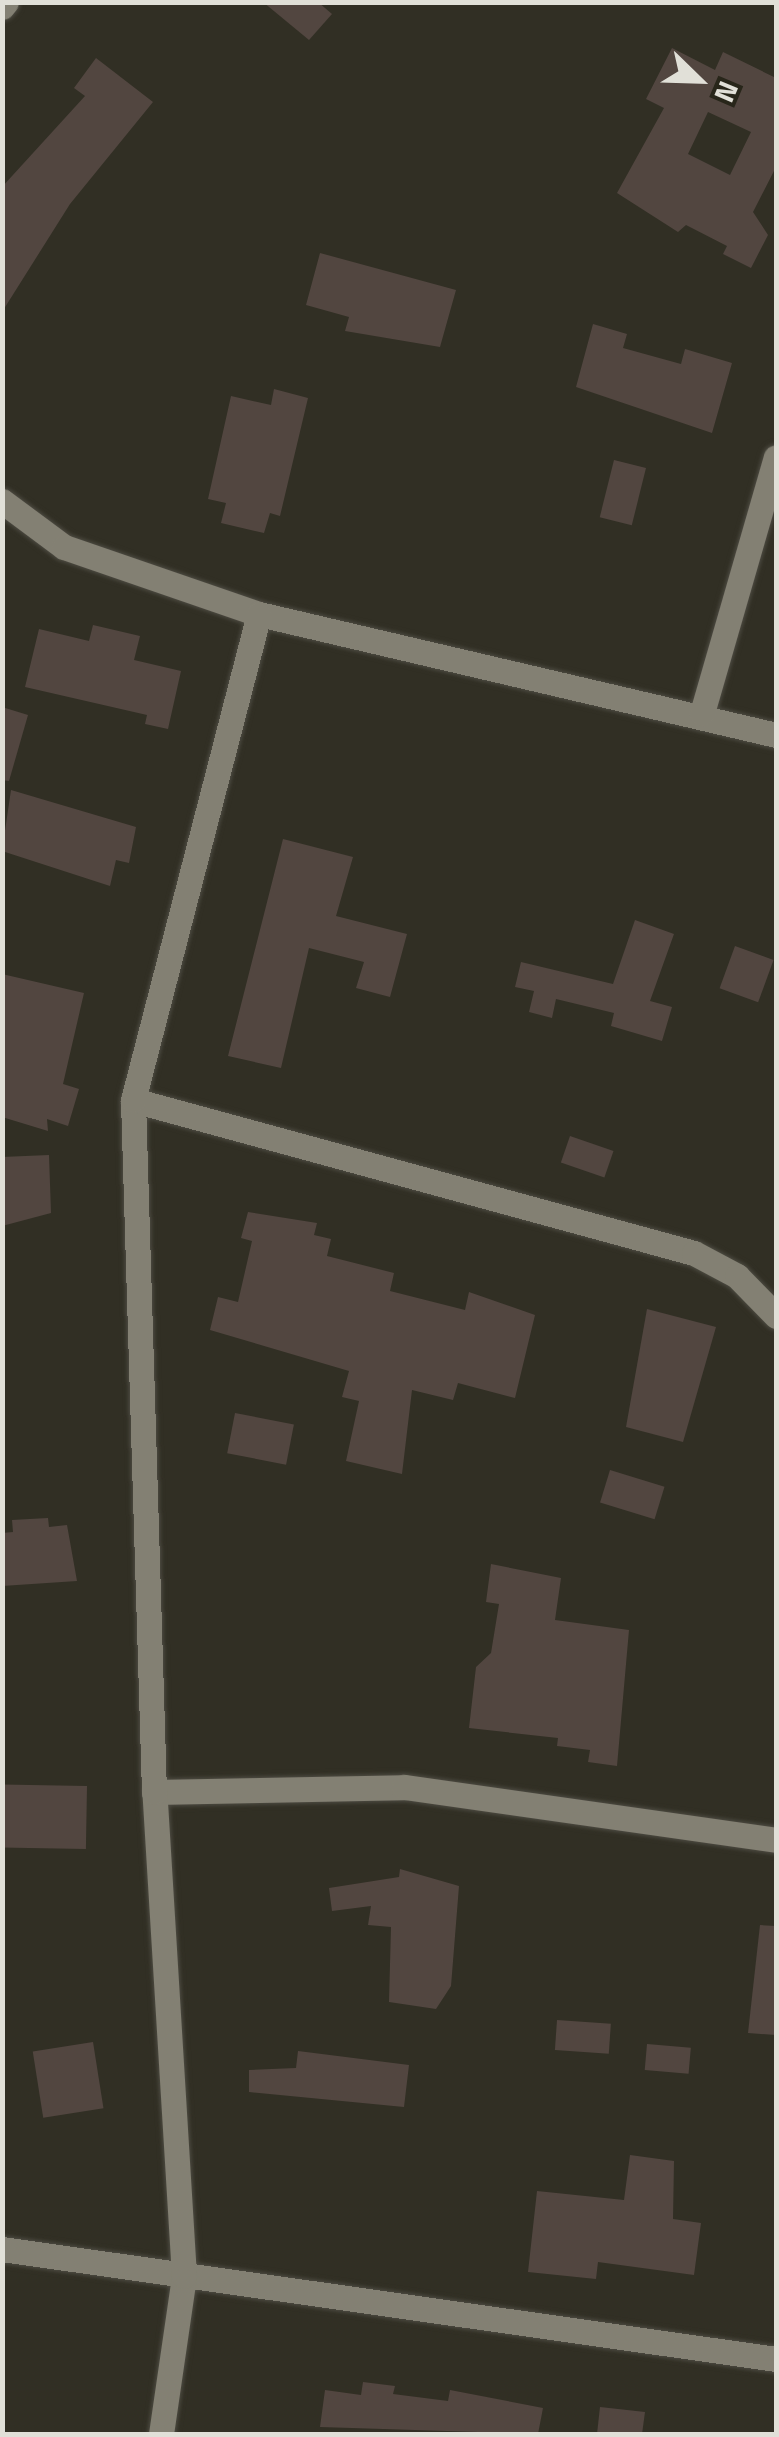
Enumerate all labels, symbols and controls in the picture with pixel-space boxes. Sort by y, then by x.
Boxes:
north arrow [649,30,749,130]
text: N [703,75,751,109]

